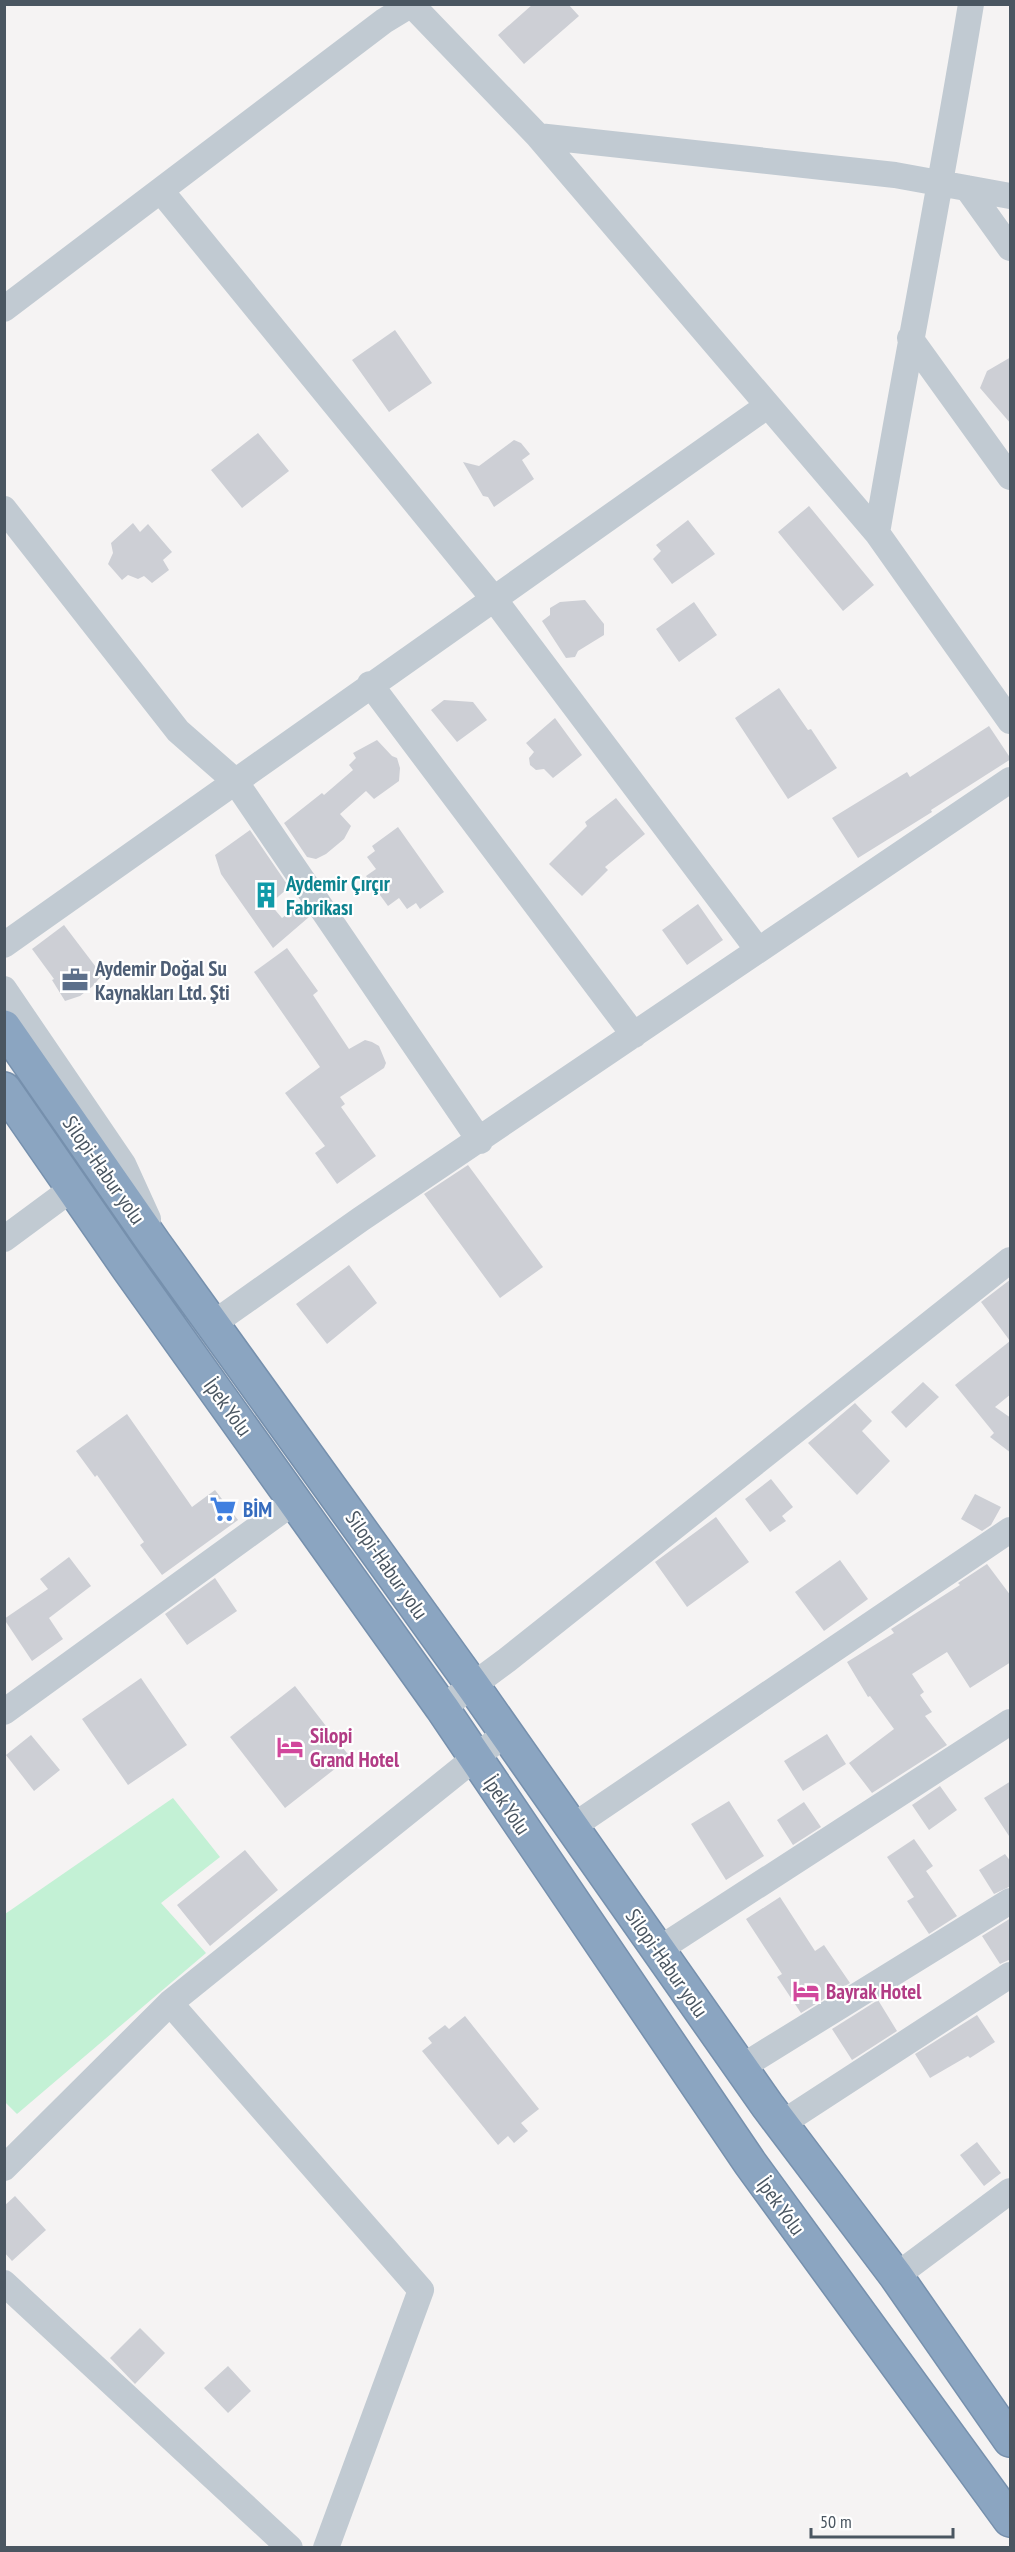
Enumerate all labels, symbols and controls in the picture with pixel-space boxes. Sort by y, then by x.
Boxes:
place label: Aydemir Çırçır Fabrikası [285,870,391,921]
building icon: Aydemir Çırçır Fabrikası [251,880,281,910]
place label: Aydemir Doğal Su Kaynakları Ltd. Şti [94,955,230,1006]
office icon: Aydemir Doğal Su Kaynakları Ltd. Şti [60,965,90,995]
street label: Silopi-Habur yolu [57,1111,151,1229]
street label: İpek Yolu [198,1373,258,1441]
supermarket icon: BİM [208,1494,238,1524]
place label: BİM [243,1496,272,1523]
street label: Silopi-Habur yolu [340,1506,434,1624]
place label: Silopi Grand Hotel [310,1722,400,1773]
hotel icon: Silopi Grand Hotel [275,1732,305,1762]
street label: İpek Yolu [478,1770,536,1840]
street label: Silopi-Habur yolu [620,1904,714,2022]
hotel icon: Bayrak Hotel [791,1976,821,2006]
place label: Bayrak Hotel [826,1978,922,2005]
street label: İpek Yolu [751,2172,811,2240]
scale bar [811,2501,954,2539]
text: 50 m [820,2510,852,2533]

